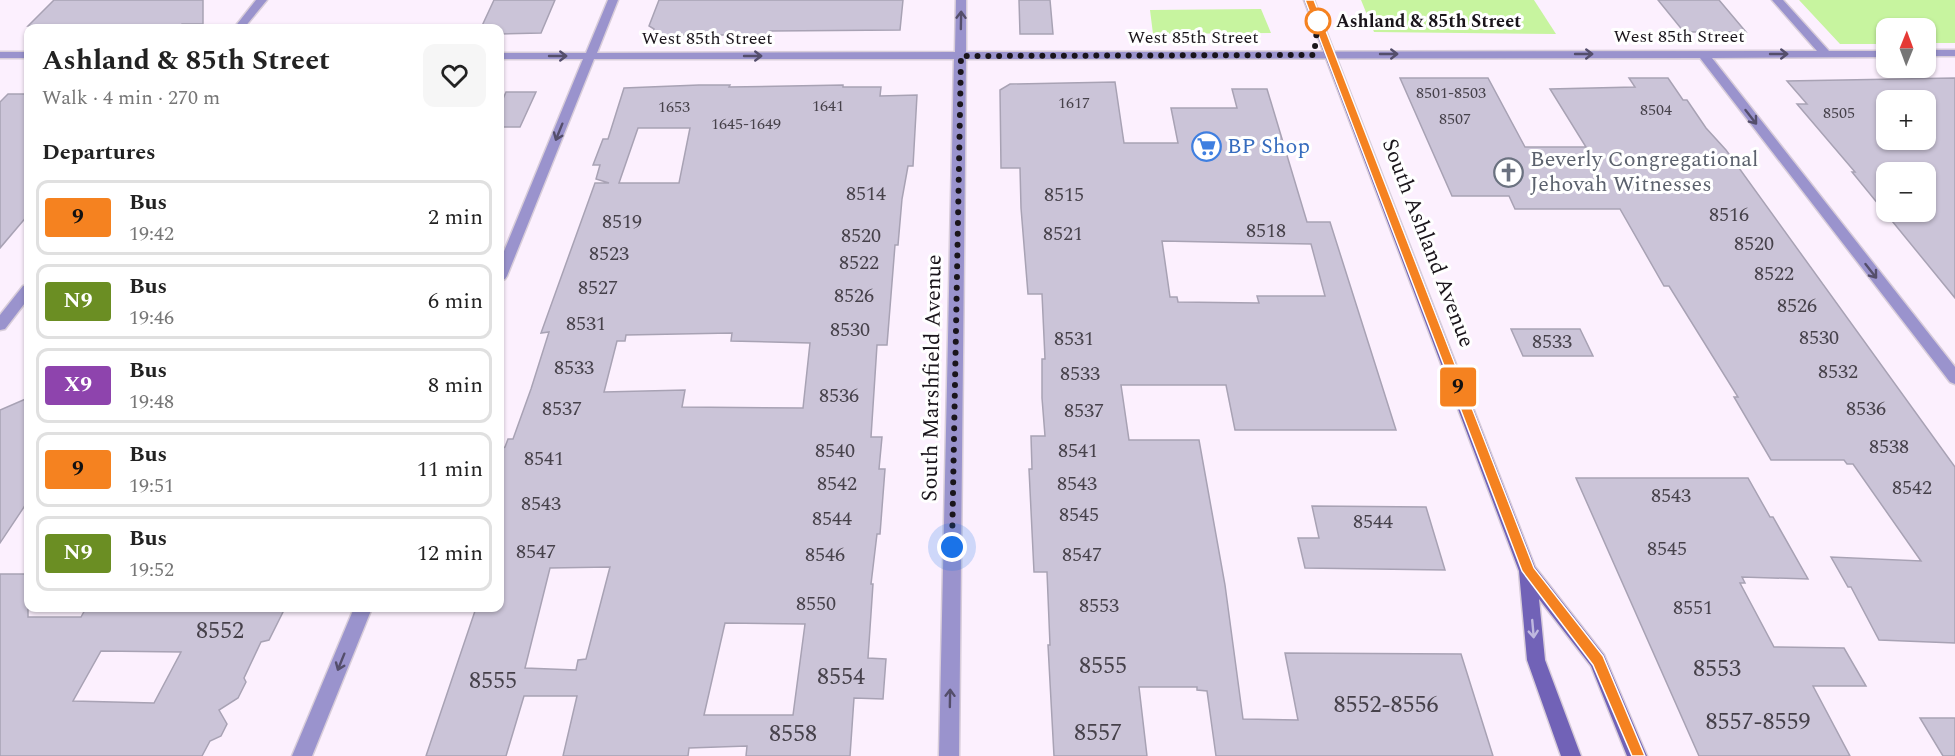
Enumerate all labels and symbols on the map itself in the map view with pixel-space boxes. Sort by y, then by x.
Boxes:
marker: Ashland & 85th Street [1305,8,1331,34]
place label: Ashland & 85th Street [1336,8,1521,35]
one-way arrow [955,10,967,30]
north arrow [1876,18,1936,78]
street label: West 85th Street [1613,23,1745,50]
street label: West 85th Street [1127,24,1259,51]
street label: West 85th Street [641,25,773,52]
one-way arrow [1378,48,1398,60]
one-way arrow [1573,48,1593,60]
one-way arrow [1768,48,1788,60]
one-way arrow [547,50,567,62]
one-way arrow [742,50,762,62]
house number: 8501-8503 [1416,81,1486,105]
house number: 1617 [1058,91,1090,115]
house number: 1641 [812,94,844,118]
house number: 1653 [658,95,690,119]
house number: 8504 [1640,98,1672,122]
house number: 8505 [1823,101,1855,125]
house number: 8507 [1439,107,1471,131]
one-way arrow [1745,108,1758,124]
house number: 1645-1649 [711,112,781,136]
one-way arrow [553,122,564,141]
supermarket icon: BP Shop [1190,130,1222,162]
place label: BP Shop [1227,130,1310,163]
street label: South Ashland Avenue [1373,134,1483,352]
place label: Beverly Congregational Jehovah Witnesses [1530,143,1758,201]
church icon: Beverly Congregational Jehovah Witnesses [1493,156,1525,188]
house number: 8514 [846,179,886,209]
house number: 8515 [1044,180,1084,210]
house number: 8516 [1709,200,1749,230]
house number: 8519 [602,207,642,237]
house number: 8518 [1246,216,1286,246]
house number: 8521 [1043,219,1083,249]
house number: 8520 [841,221,881,251]
house number: 8520 [1734,229,1774,259]
house number: 8523 [589,239,629,269]
house number: 8522 [839,248,879,278]
street label: South Marshfield Avenue [913,254,951,502]
house number: 8522 [1754,259,1794,289]
one-way arrow [1865,262,1878,278]
house number: 8527 [578,273,618,303]
house number: 8526 [834,281,874,311]
house number: 8526 [1777,291,1817,321]
house number: 8531 [566,309,606,339]
house number: 8530 [830,315,870,345]
house number: 8530 [1799,323,1839,353]
house number: 8531 [1054,324,1094,354]
house number: 8533 [1532,327,1572,357]
house number: 8533 [554,353,594,383]
house number: 8532 [1818,357,1858,387]
house number: 8533 [1060,359,1100,389]
line badge: 9 [1438,368,1478,406]
house number: 8536 [819,381,859,411]
house number: 8537 [542,394,582,424]
house number: 8536 [1846,394,1886,424]
house number: 8537 [1064,396,1104,426]
house number: 8538 [1869,432,1909,462]
house number: 8540 [815,436,855,466]
house number: 8541 [1058,436,1098,466]
house number: 8541 [524,444,564,474]
house number: 8542 [817,469,857,499]
house number: 8543 [1057,469,1097,499]
house number: 8542 [1892,473,1932,503]
house number: 8543 [1651,481,1691,511]
house number: 8543 [521,489,561,519]
house number: 8545 [1059,500,1099,530]
house number: 8544 [812,504,852,534]
house number: 8544 [1353,507,1393,537]
your location [937,532,967,562]
house number: 8545 [1647,534,1687,564]
house number: 8547 [516,537,556,567]
house number: 8546 [805,540,845,570]
house number: 8547 [1062,540,1102,570]
house number: 8550 [796,589,836,619]
house number: 8553 [1079,591,1119,621]
house number: 8551 [1673,593,1713,623]
house number: 8552 [196,613,244,649]
one-way arrow [1528,619,1539,639]
house number: 8555 [1079,648,1127,684]
house number: 8553 [1693,651,1741,687]
one-way arrow [335,652,346,670]
house number: 8554 [817,659,865,695]
house number: 8555 [469,663,517,699]
house number: 8552-8556 [1334,687,1439,723]
one-way arrow [944,688,955,708]
house number: 8557-8559 [1706,704,1811,740]
house number: 8557 [1074,715,1122,751]
house number: 8558 [769,716,817,752]

